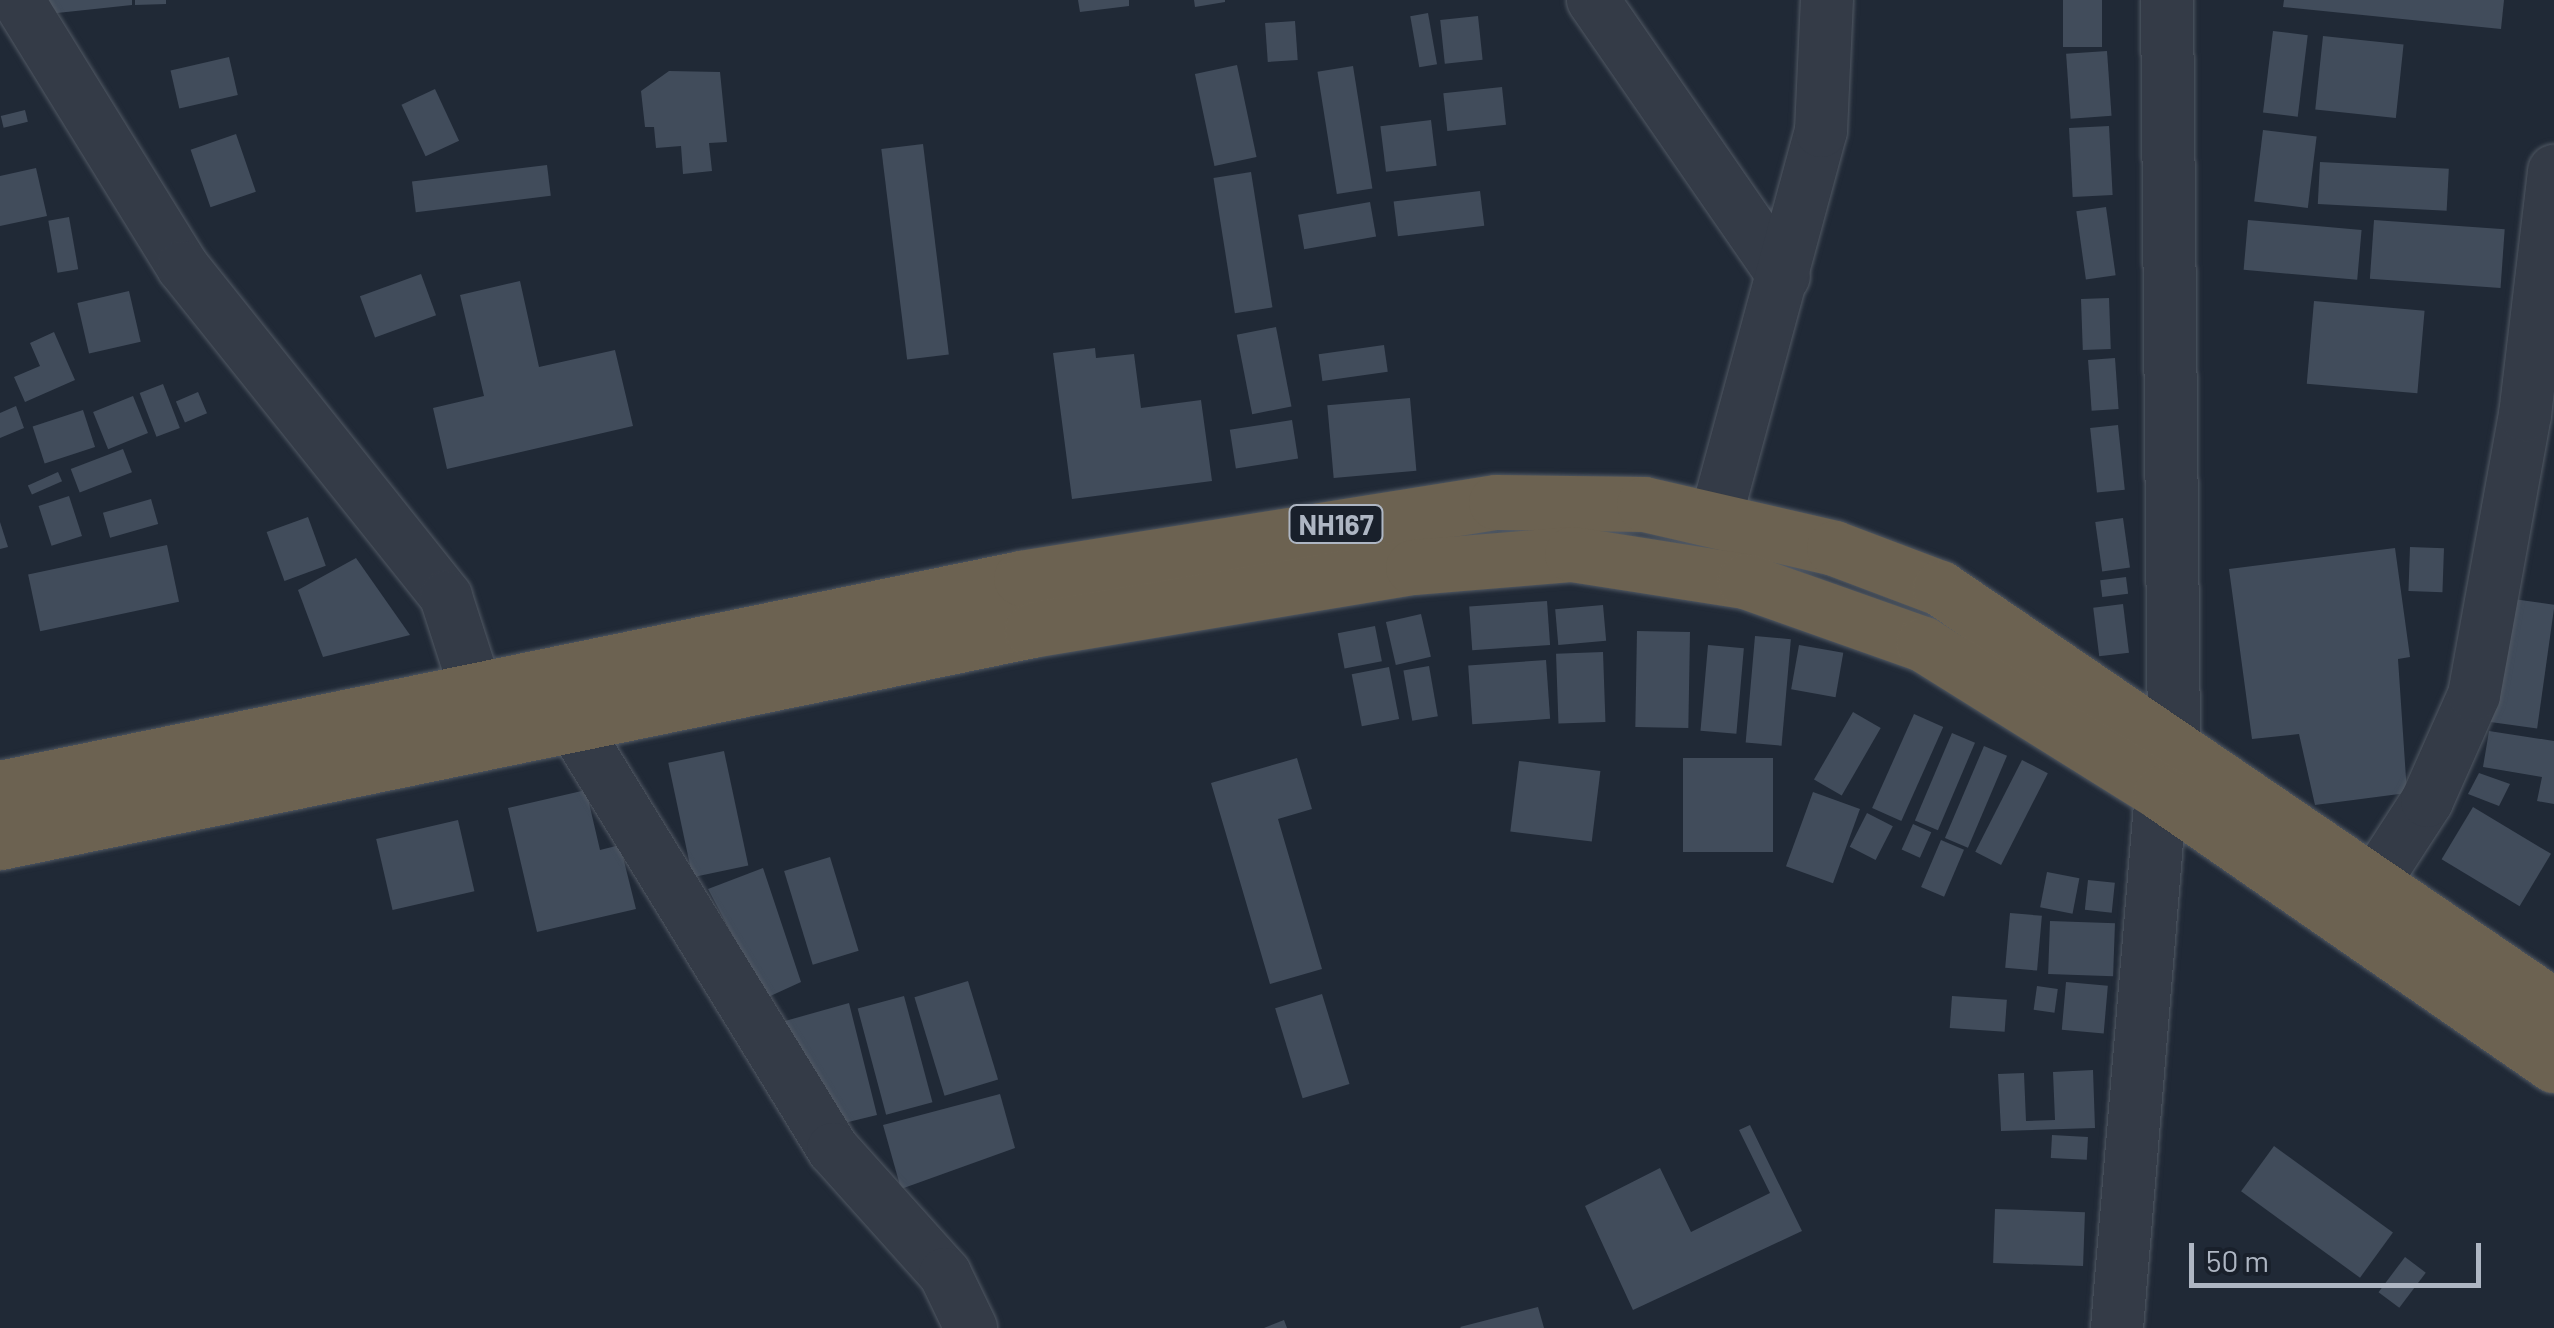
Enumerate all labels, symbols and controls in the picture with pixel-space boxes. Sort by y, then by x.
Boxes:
road number: NH167 [1286,501,1386,547]
scale bar [2194,1223,2486,1285]
text: 50 m [2206,1242,2269,1278]

